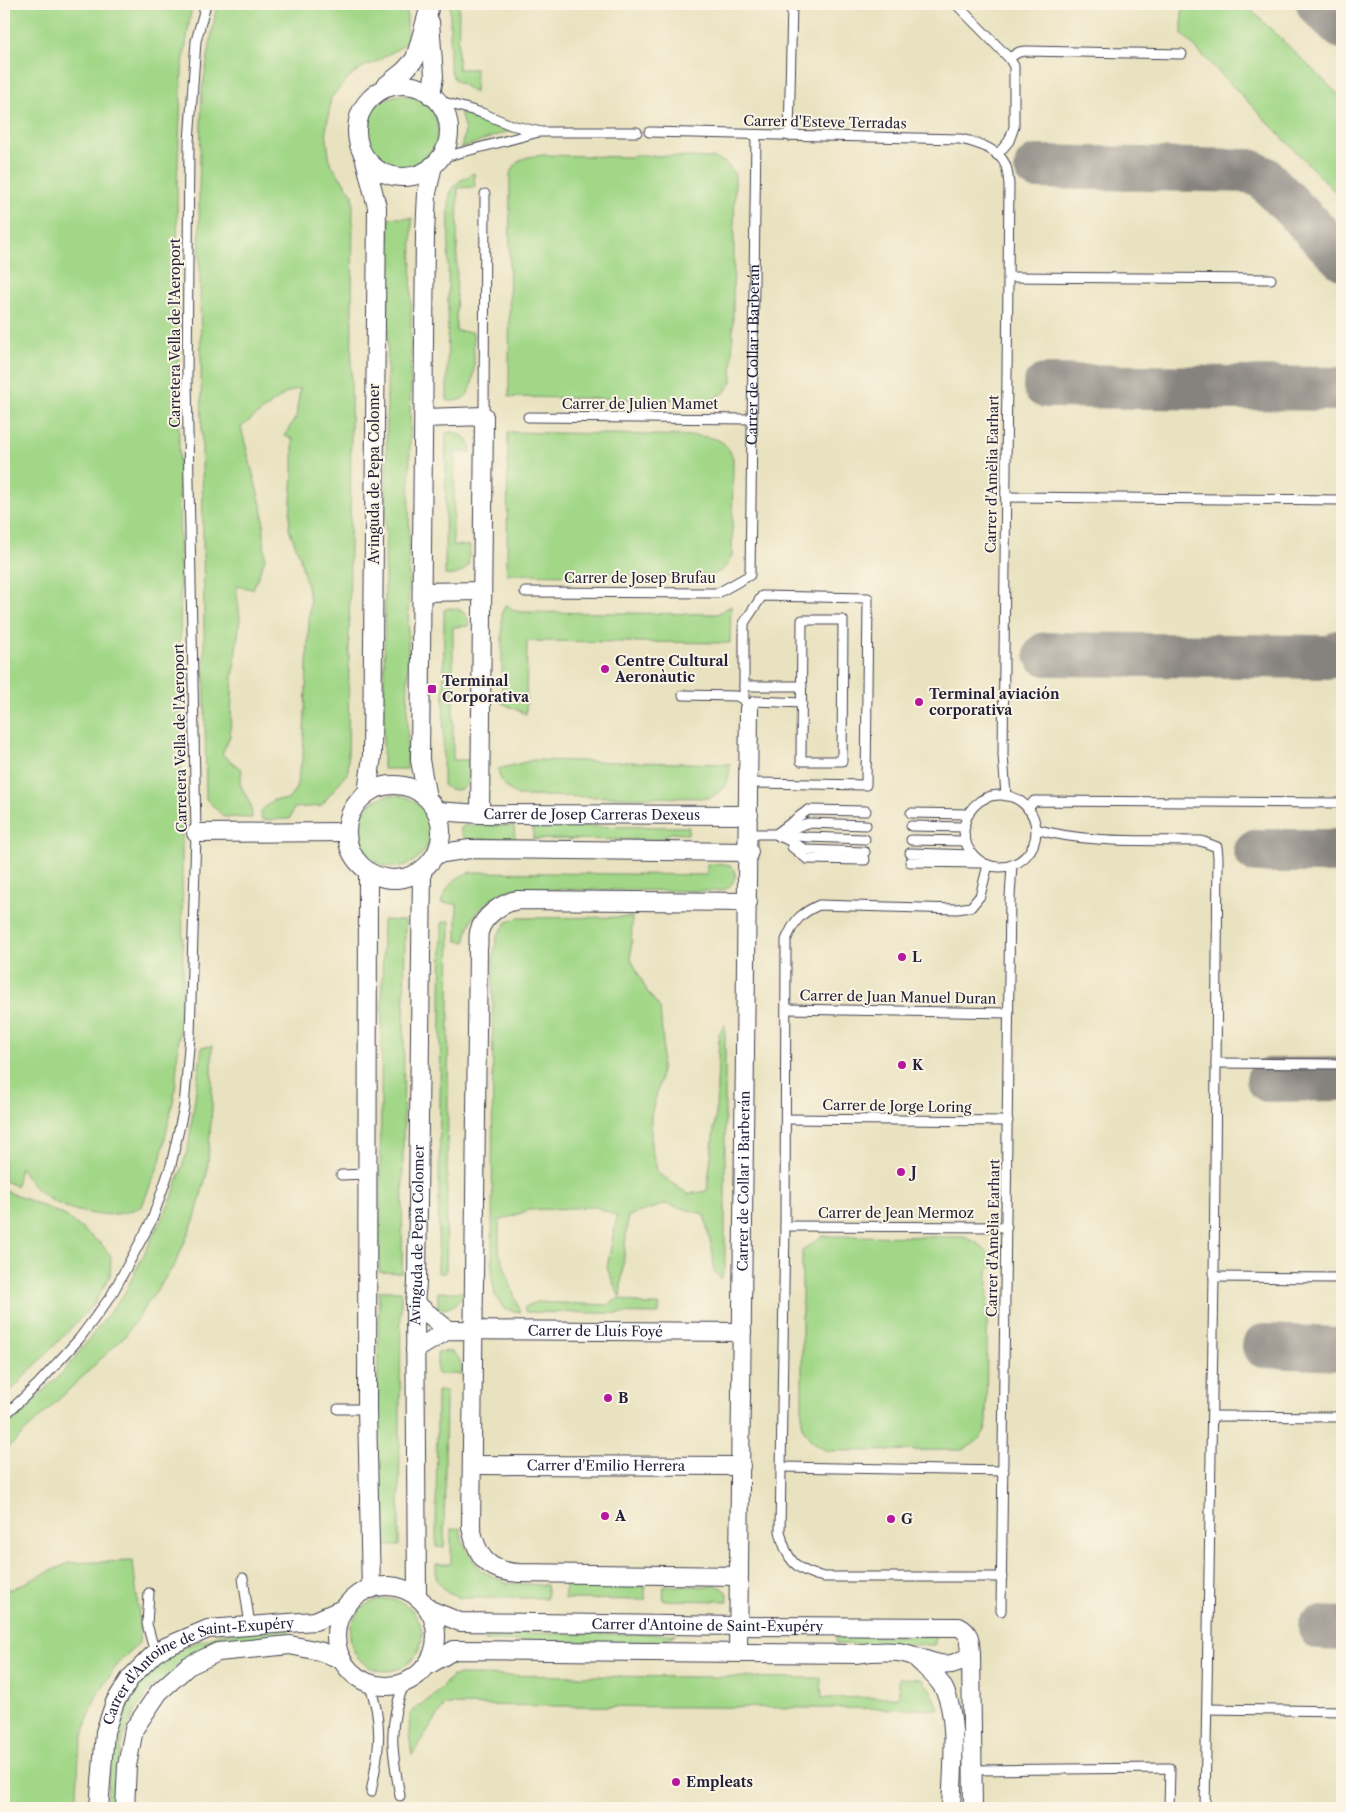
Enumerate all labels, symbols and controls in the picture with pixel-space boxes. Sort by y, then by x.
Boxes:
street label: Carrer d'Esteve Terradas [743,112,907,132]
street label: Carretera Vella de l'Aeroport [166,238,184,428]
street label: Carrer de Collar i Barberán [743,264,763,445]
street label: Avinguda de Pepa Colomer [365,383,383,565]
street label: Carrer de Julien Mamet [562,395,718,413]
street label: Carrer d'Amèlia Earhart [982,395,1002,553]
street label: Carrer de Josep Brufau [564,569,716,587]
street label: Carretera Vella de l'Aeroport [169,643,191,833]
place label: Centre Cultural Aeronàutic [614,652,729,686]
marker: Centre Cultural Aeronàutic [599,663,611,675]
place label: Terminal Corporativa [442,672,530,706]
marker: Terminal Corporativa [426,683,438,695]
place label: Terminal aviación corporativa [929,685,1060,719]
marker: Terminal aviación corporativa [913,696,925,708]
street label: Carrer de Josep Carreras Dexeus [484,805,700,824]
place label: L [912,948,922,966]
marker: L [896,951,908,963]
street label: Carrer de Juan Manuel Duran [799,986,997,1008]
place label: K [912,1056,924,1074]
marker: K [896,1059,908,1071]
street label: Carrer de Collar i Barberán [733,1090,754,1272]
street label: Carrer de Jorge Loring [822,1096,972,1116]
street label: Avinguda de Pepa Colomer [406,1144,428,1327]
street label: Carrer d'Amèlia Earhart [983,1159,1003,1317]
place label: J [908,1163,917,1181]
marker: J [895,1166,907,1178]
street label: Carrer de Jean Mermoz [818,1204,974,1222]
street label: Carrer de Lluís Foyé [528,1322,663,1340]
place label: B [618,1389,628,1407]
marker: B [602,1392,614,1404]
street label: Carrer d'Emilio Herrera [527,1456,686,1475]
place label: A [614,1507,627,1525]
marker: A [599,1510,611,1522]
place label: G [901,1510,913,1528]
marker: G [885,1513,897,1525]
street label: Carrer d'Antoine de Saint-Exupéry [99,1614,295,1727]
street label: Carrer d'Antoine de Saint-Exupéry [591,1615,824,1635]
place label: Empleats [686,1773,753,1791]
marker: Empleats [670,1776,682,1788]

